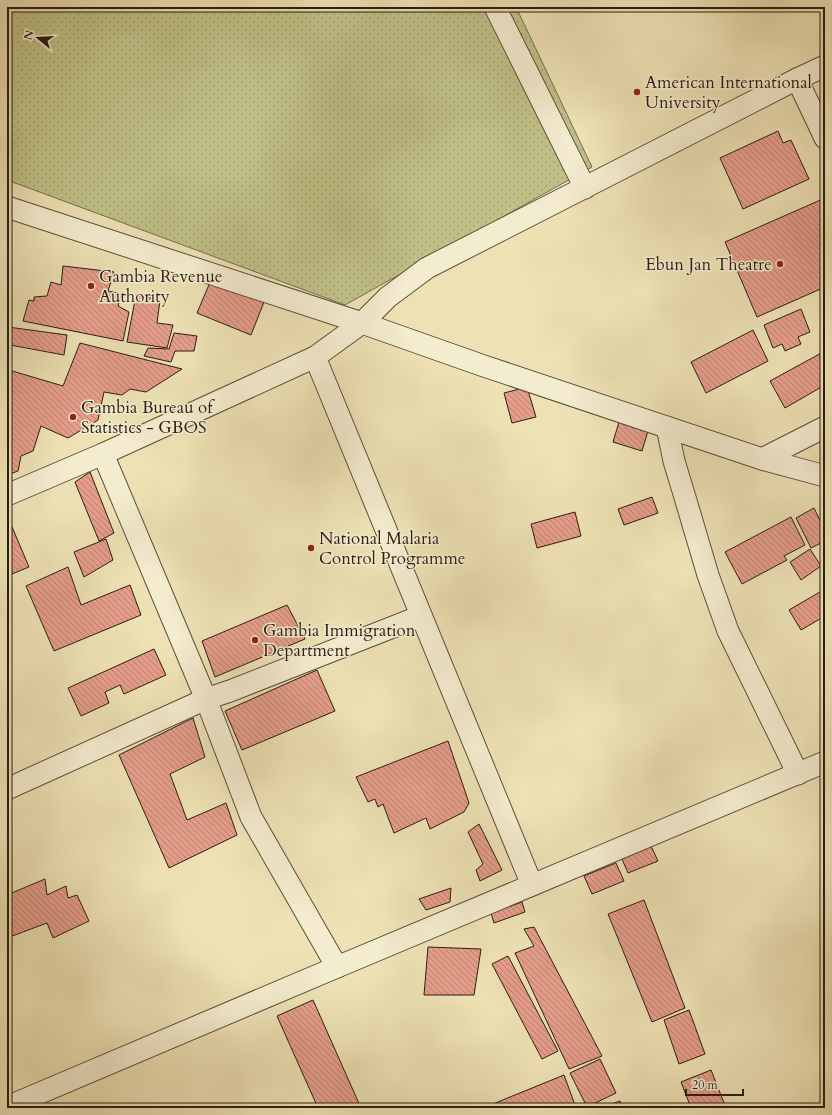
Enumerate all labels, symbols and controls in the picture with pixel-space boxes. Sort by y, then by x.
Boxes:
north arrow [18,18,58,58]
text: N [20,28,38,42]
place label: American International University [645,71,813,114]
marker: American International University [632,87,642,97]
place label: Ebun Jan Theatre [645,253,772,276]
marker: Ebun Jan Theatre [775,259,785,269]
place label: Gambia Revenue Authority [99,265,223,308]
marker: Gambia Revenue Authority [86,281,96,291]
place label: Gambia Bureau of Statistics - GBOS [81,396,215,439]
marker: Gambia Bureau of Statistics - GBOS [68,412,78,422]
place label: National Malaria Control Programme [319,527,466,570]
marker: National Malaria Control Programme [306,543,316,553]
place label: Gambia Immigration Department [263,619,416,662]
marker: Gambia Immigration Department [250,635,260,645]
scale bar [686,1071,743,1097]
text: 20 m [692,1077,719,1093]

